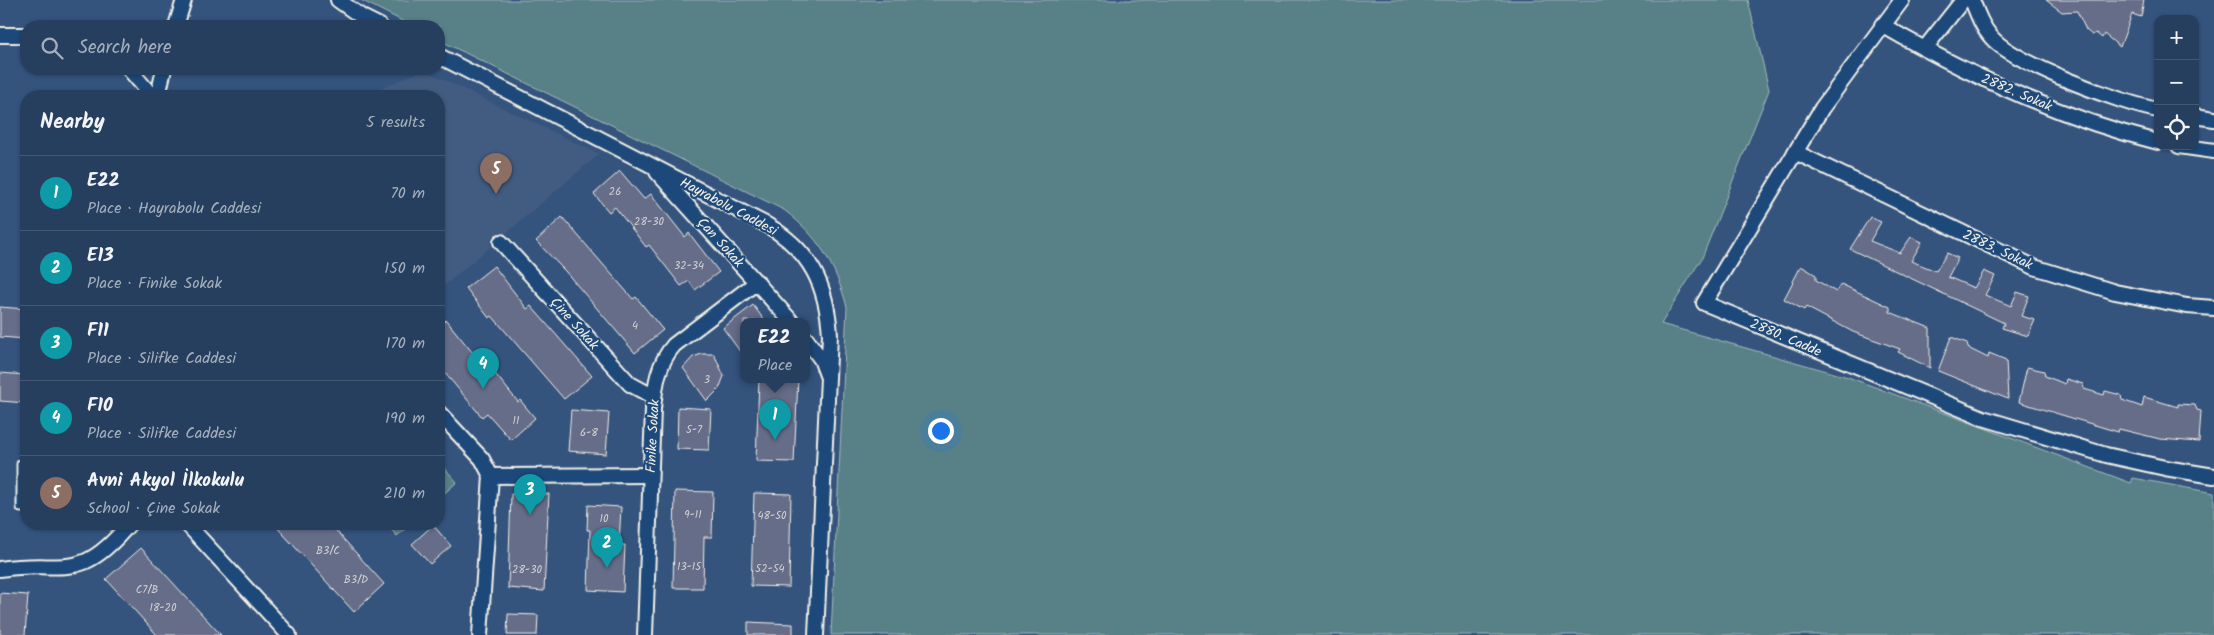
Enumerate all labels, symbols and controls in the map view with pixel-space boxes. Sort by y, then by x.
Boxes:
map controls [2154,15,2199,150]
button: + [2154,15,2199,60]
search box [20,20,445,75]
text: Search here [78,33,172,63]
icon: search [38,34,66,62]
button: − [2154,60,2199,105]
street label: 2882. Sokak [1978,68,2056,118]
button: locate [2154,105,2199,150]
text: Nearby [40,106,105,139]
text: 5 results [366,110,425,135]
pin: 5 [480,153,512,194]
text: E22 [87,166,120,196]
street label: Hayrabolu Caddesi [676,172,782,242]
text: 1 [54,181,58,206]
text: 70 m [390,181,425,206]
house number: 26 [609,183,621,201]
text: Place · Hayrabolu Caddesi [87,196,261,221]
street label: Çan Sokak [691,212,749,273]
house number: 28-30 [634,213,664,231]
street label: 2883. Sokak [1959,224,2037,276]
text: E13 [87,241,114,271]
text: 2 [51,256,61,281]
text: 150 m [384,256,425,281]
house number: 32-34 [674,257,704,275]
text: Place · Finike Sokak [87,271,222,296]
street label: Çine Sokak [544,292,604,355]
street label: 2880. Cadde [1746,313,1826,363]
text: F11 [87,316,109,346]
house number: 4 [632,317,638,335]
popup [740,318,810,383]
text: E22 [758,323,790,353]
text: 3 [52,331,60,356]
text: 170 m [385,331,425,356]
text: Place · Silifke Caddesi [87,346,236,371]
pin: 4 [467,348,499,389]
text: Place [758,353,792,378]
house number: 3 [704,371,710,389]
text: F10 [87,391,113,421]
street label: Finike Sokak [640,398,666,473]
pin: 1 [759,399,791,440]
text: 4 [52,406,60,431]
text: 190 m [385,406,425,431]
house number: 11 [513,412,519,430]
your location [928,418,954,444]
text: Place · Silifke Caddesi [87,421,236,446]
house number: 5-7 [686,421,703,439]
house number: 6-8 [580,424,598,442]
text: Avni Akyol İlkokulu [87,466,244,496]
pin: 3 [514,474,546,515]
text: 5 [52,481,60,506]
text: 210 m [384,481,425,506]
text: School · Çine Sokak [87,496,220,521]
house number: 9-11 [684,506,702,524]
house number: 48-50 [757,507,787,525]
house number: 10 [600,510,609,528]
pin: 2 [591,527,623,568]
house number: B3/C [316,542,340,560]
house number: 13-15 [677,558,702,576]
house number: 52-54 [755,560,785,578]
house number: 28-30 [512,561,542,579]
house number: B3/D [344,571,368,589]
house number: C7/B [136,581,158,599]
house number: 18-20 [149,599,177,617]

